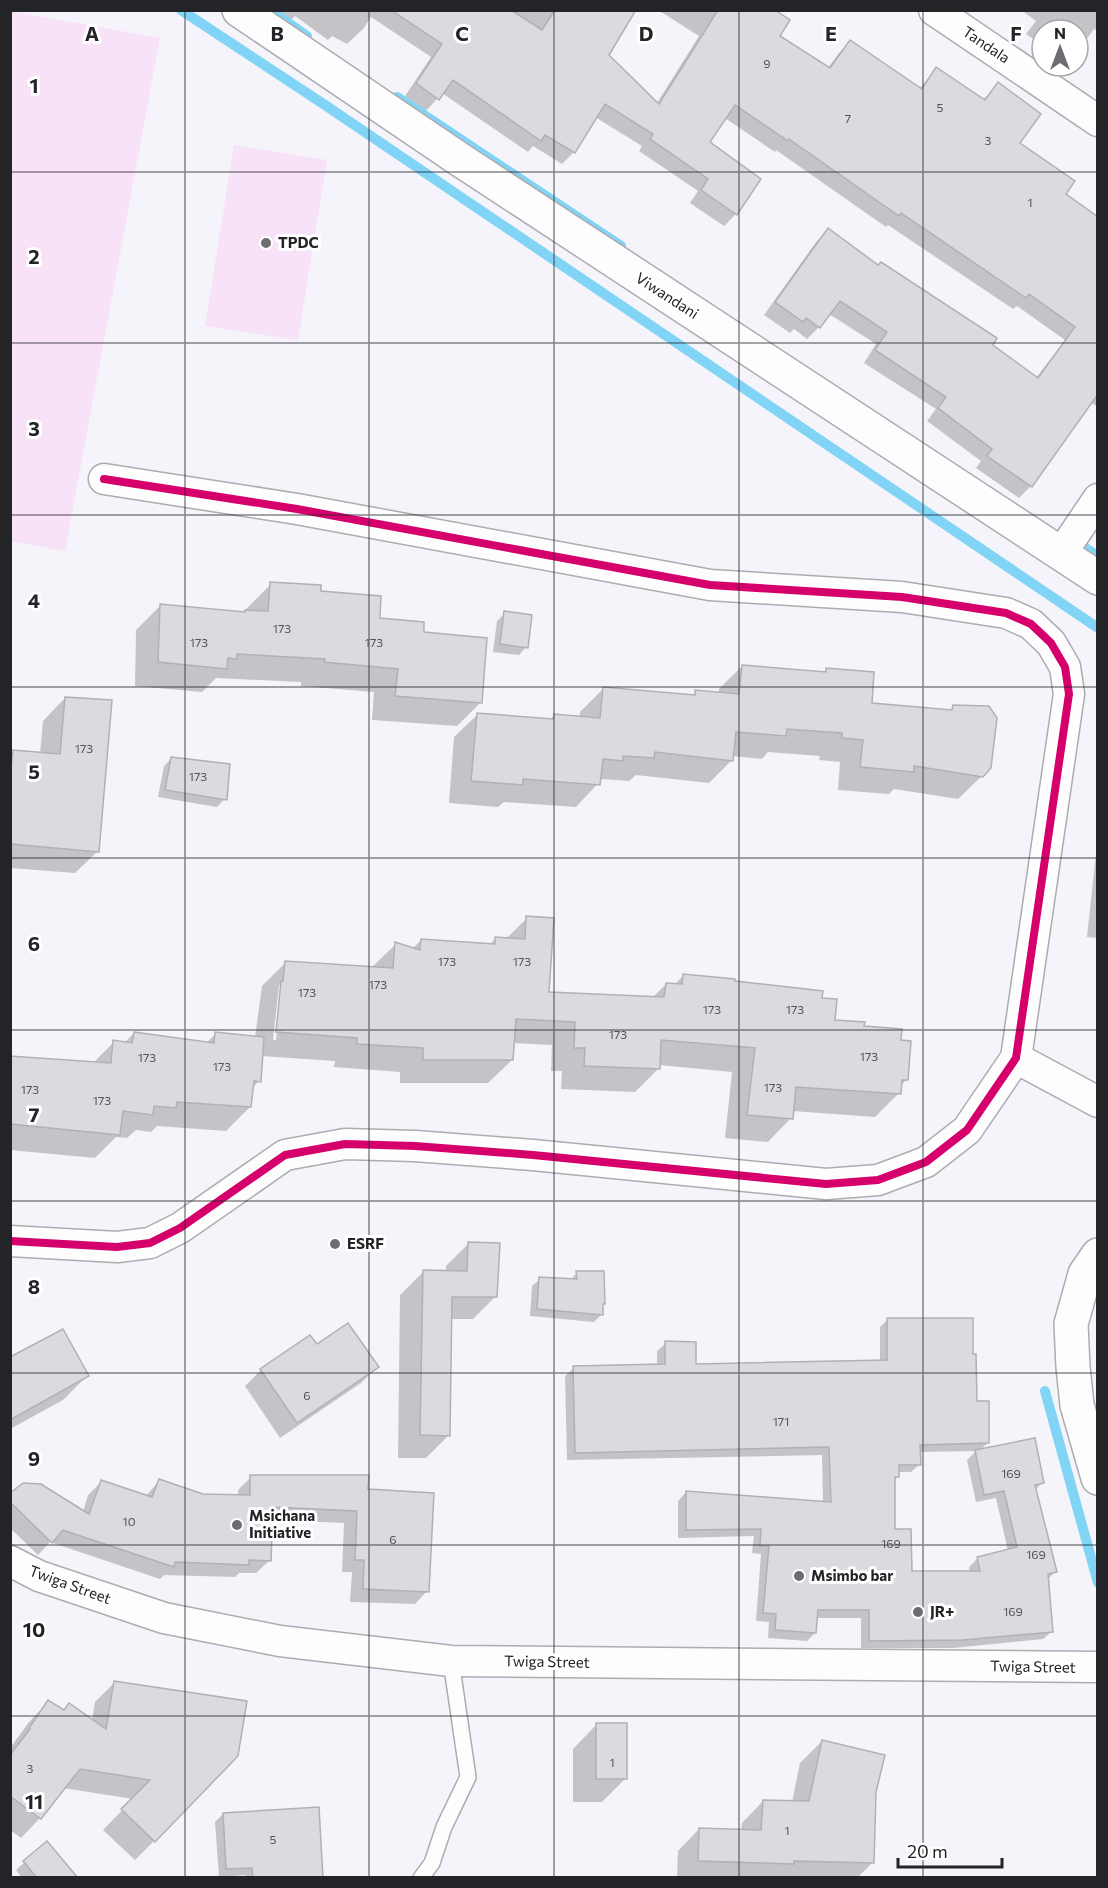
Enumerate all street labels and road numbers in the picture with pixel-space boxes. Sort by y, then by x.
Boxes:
street label: Tandala [960,22,1014,66]
street label: Viwandani [633,268,702,322]
street label: Twiga Street [27,1561,114,1607]
street label: Twiga Street [504,1651,590,1671]
street label: Twiga Street [990,1656,1076,1676]

